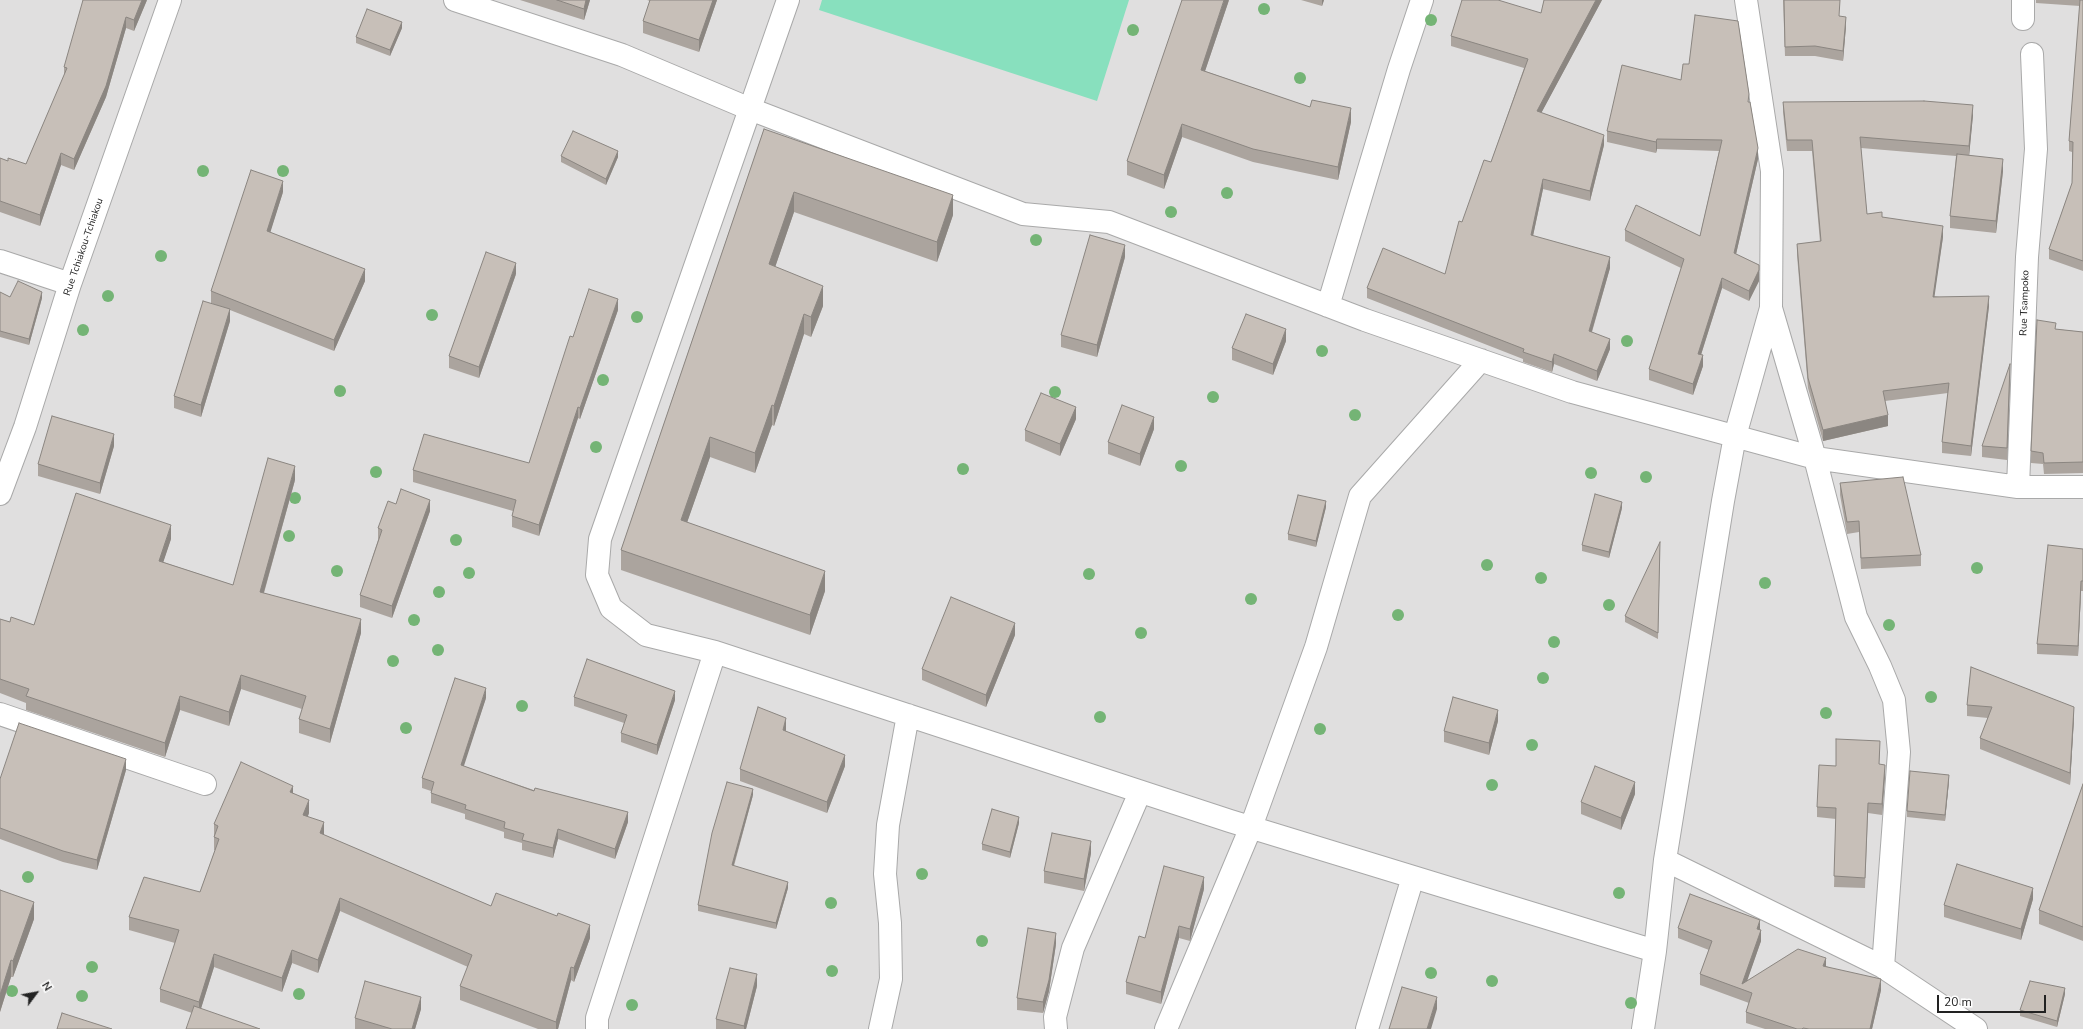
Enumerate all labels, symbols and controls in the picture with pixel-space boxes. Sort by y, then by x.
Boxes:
street label: Rue Tchiakou-Tchiakou [62,197,106,297]
street label: Rue Tsampoko [2018,270,2032,336]
north arrow [16,973,56,1013]
text: N [38,979,55,994]
scale bar [1939,987,2048,1013]
text: 20 m [1944,994,1972,1010]

